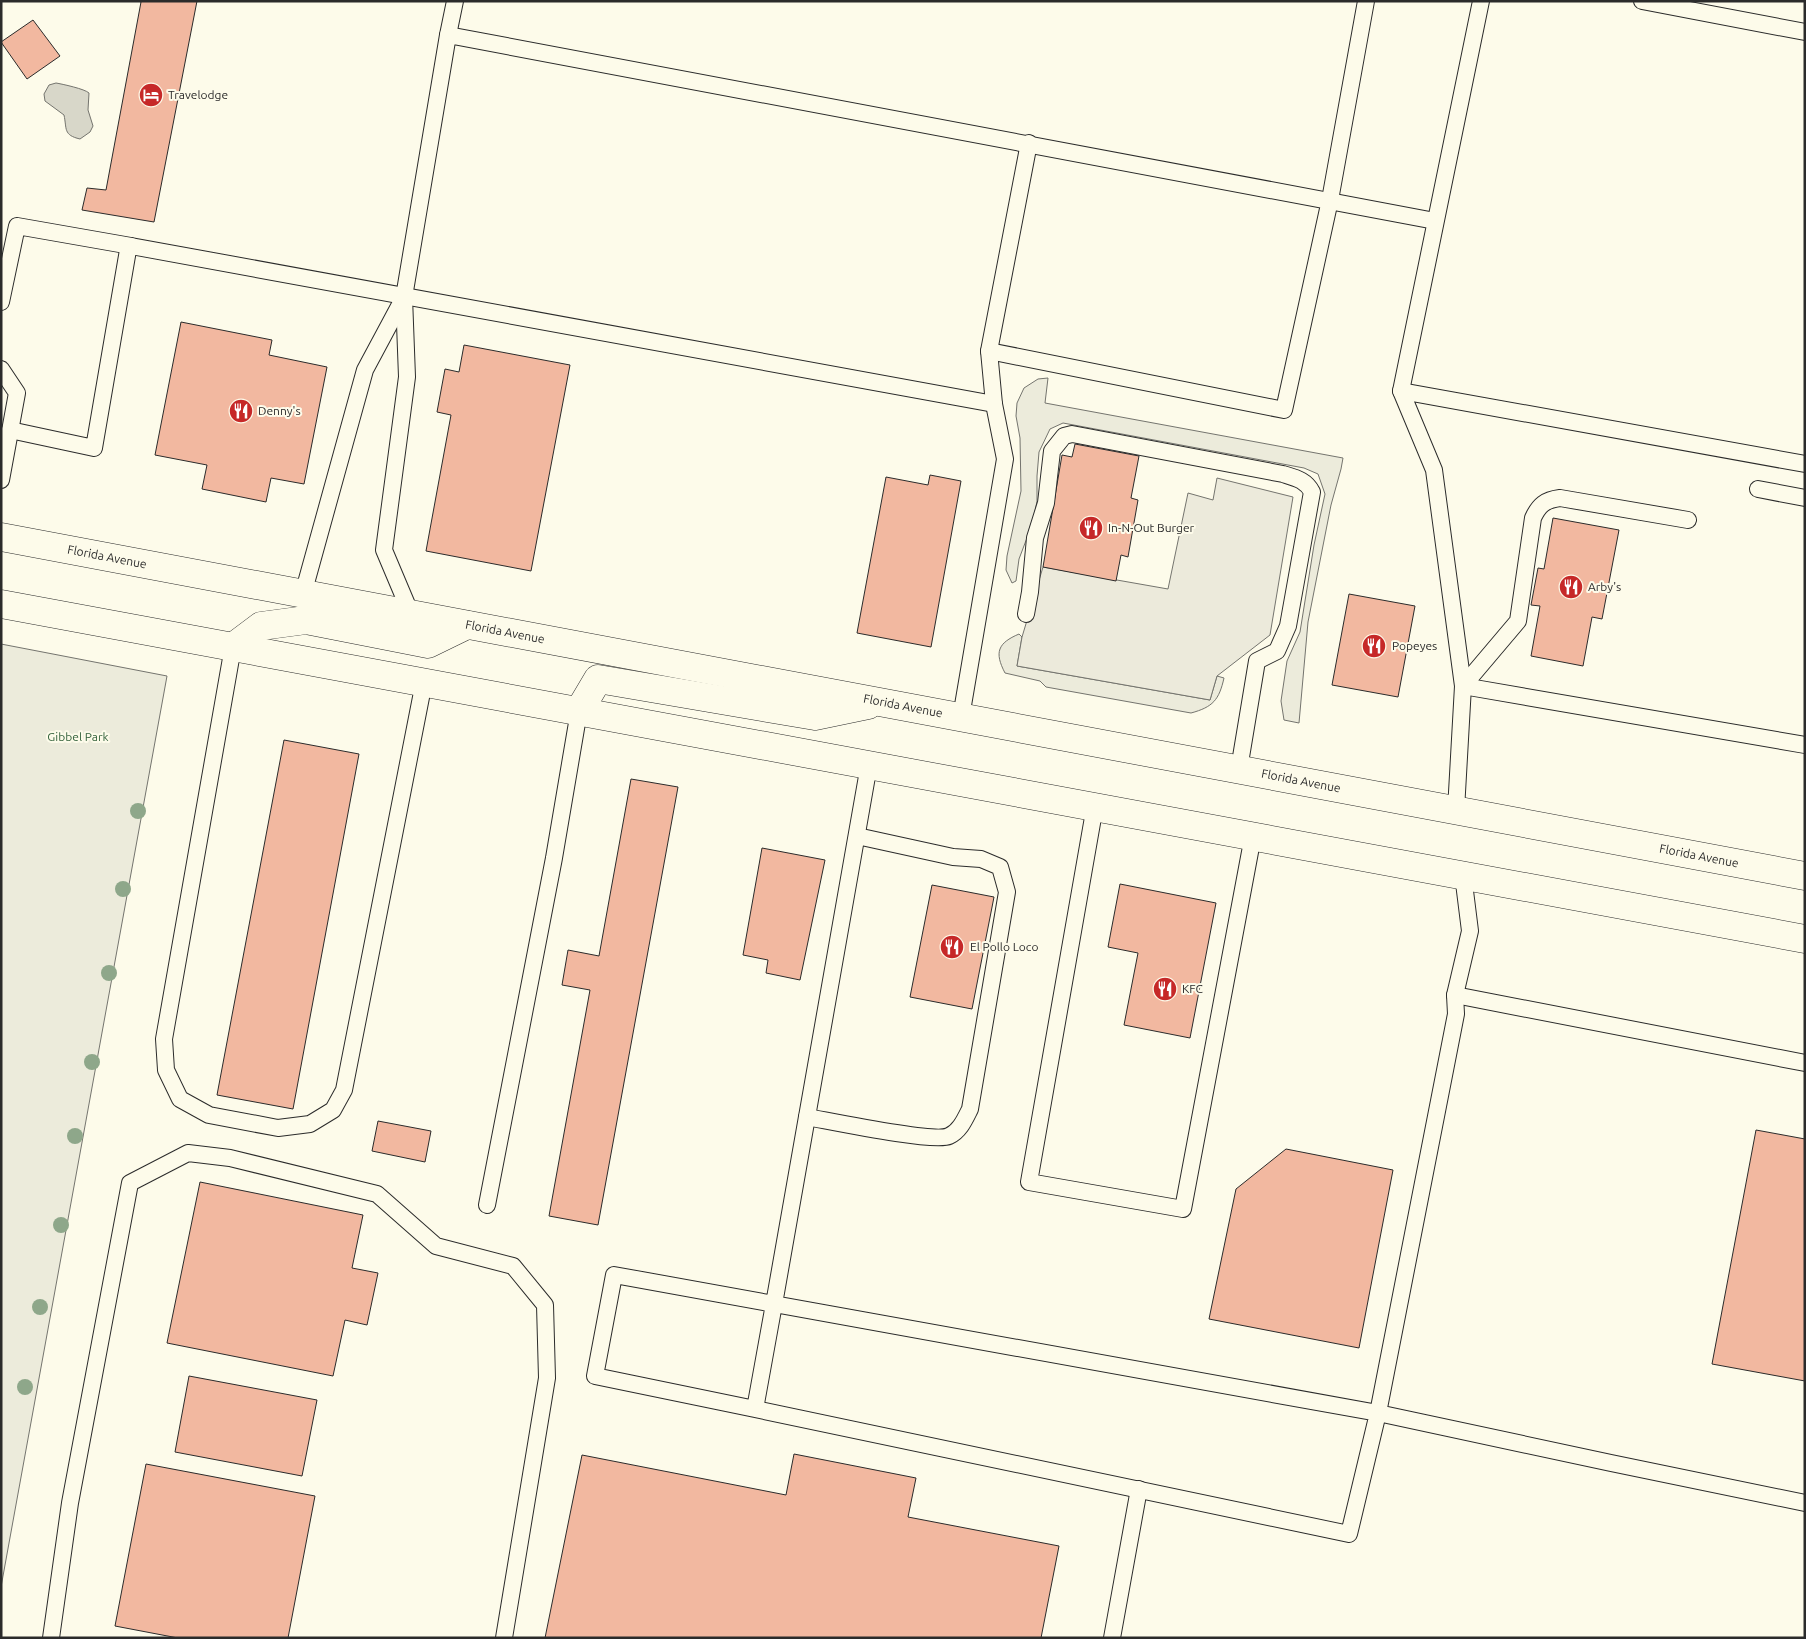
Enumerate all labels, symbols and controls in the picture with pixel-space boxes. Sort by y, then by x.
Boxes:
hotel icon: Travelodge [138,82,164,108]
place label: Travelodge [168,88,228,101]
restaurant icon: Denny's [228,398,254,424]
place label: Denny's [258,404,301,417]
restaurant icon: In-N-Out Burger [1078,515,1104,541]
place label: In-N-Out Burger [1108,521,1195,534]
street label: Florida Avenue [66,542,148,571]
restaurant icon: Arby's [1558,574,1584,600]
place label: Arby's [1588,580,1621,593]
street label: Florida Avenue [464,617,546,646]
restaurant icon: Popeyes [1361,633,1387,659]
place label: Popeyes [1392,639,1437,652]
street label: Florida Avenue [862,691,944,720]
park label: Gibbel Park [47,730,109,743]
street label: Florida Avenue [1260,766,1342,795]
street label: Florida Avenue [1658,841,1740,870]
restaurant icon: El Pollo Loco [939,934,965,960]
place label: El Pollo Loco [970,940,1038,953]
restaurant icon: KFC [1152,976,1178,1002]
place label: KFC [1182,982,1204,995]

